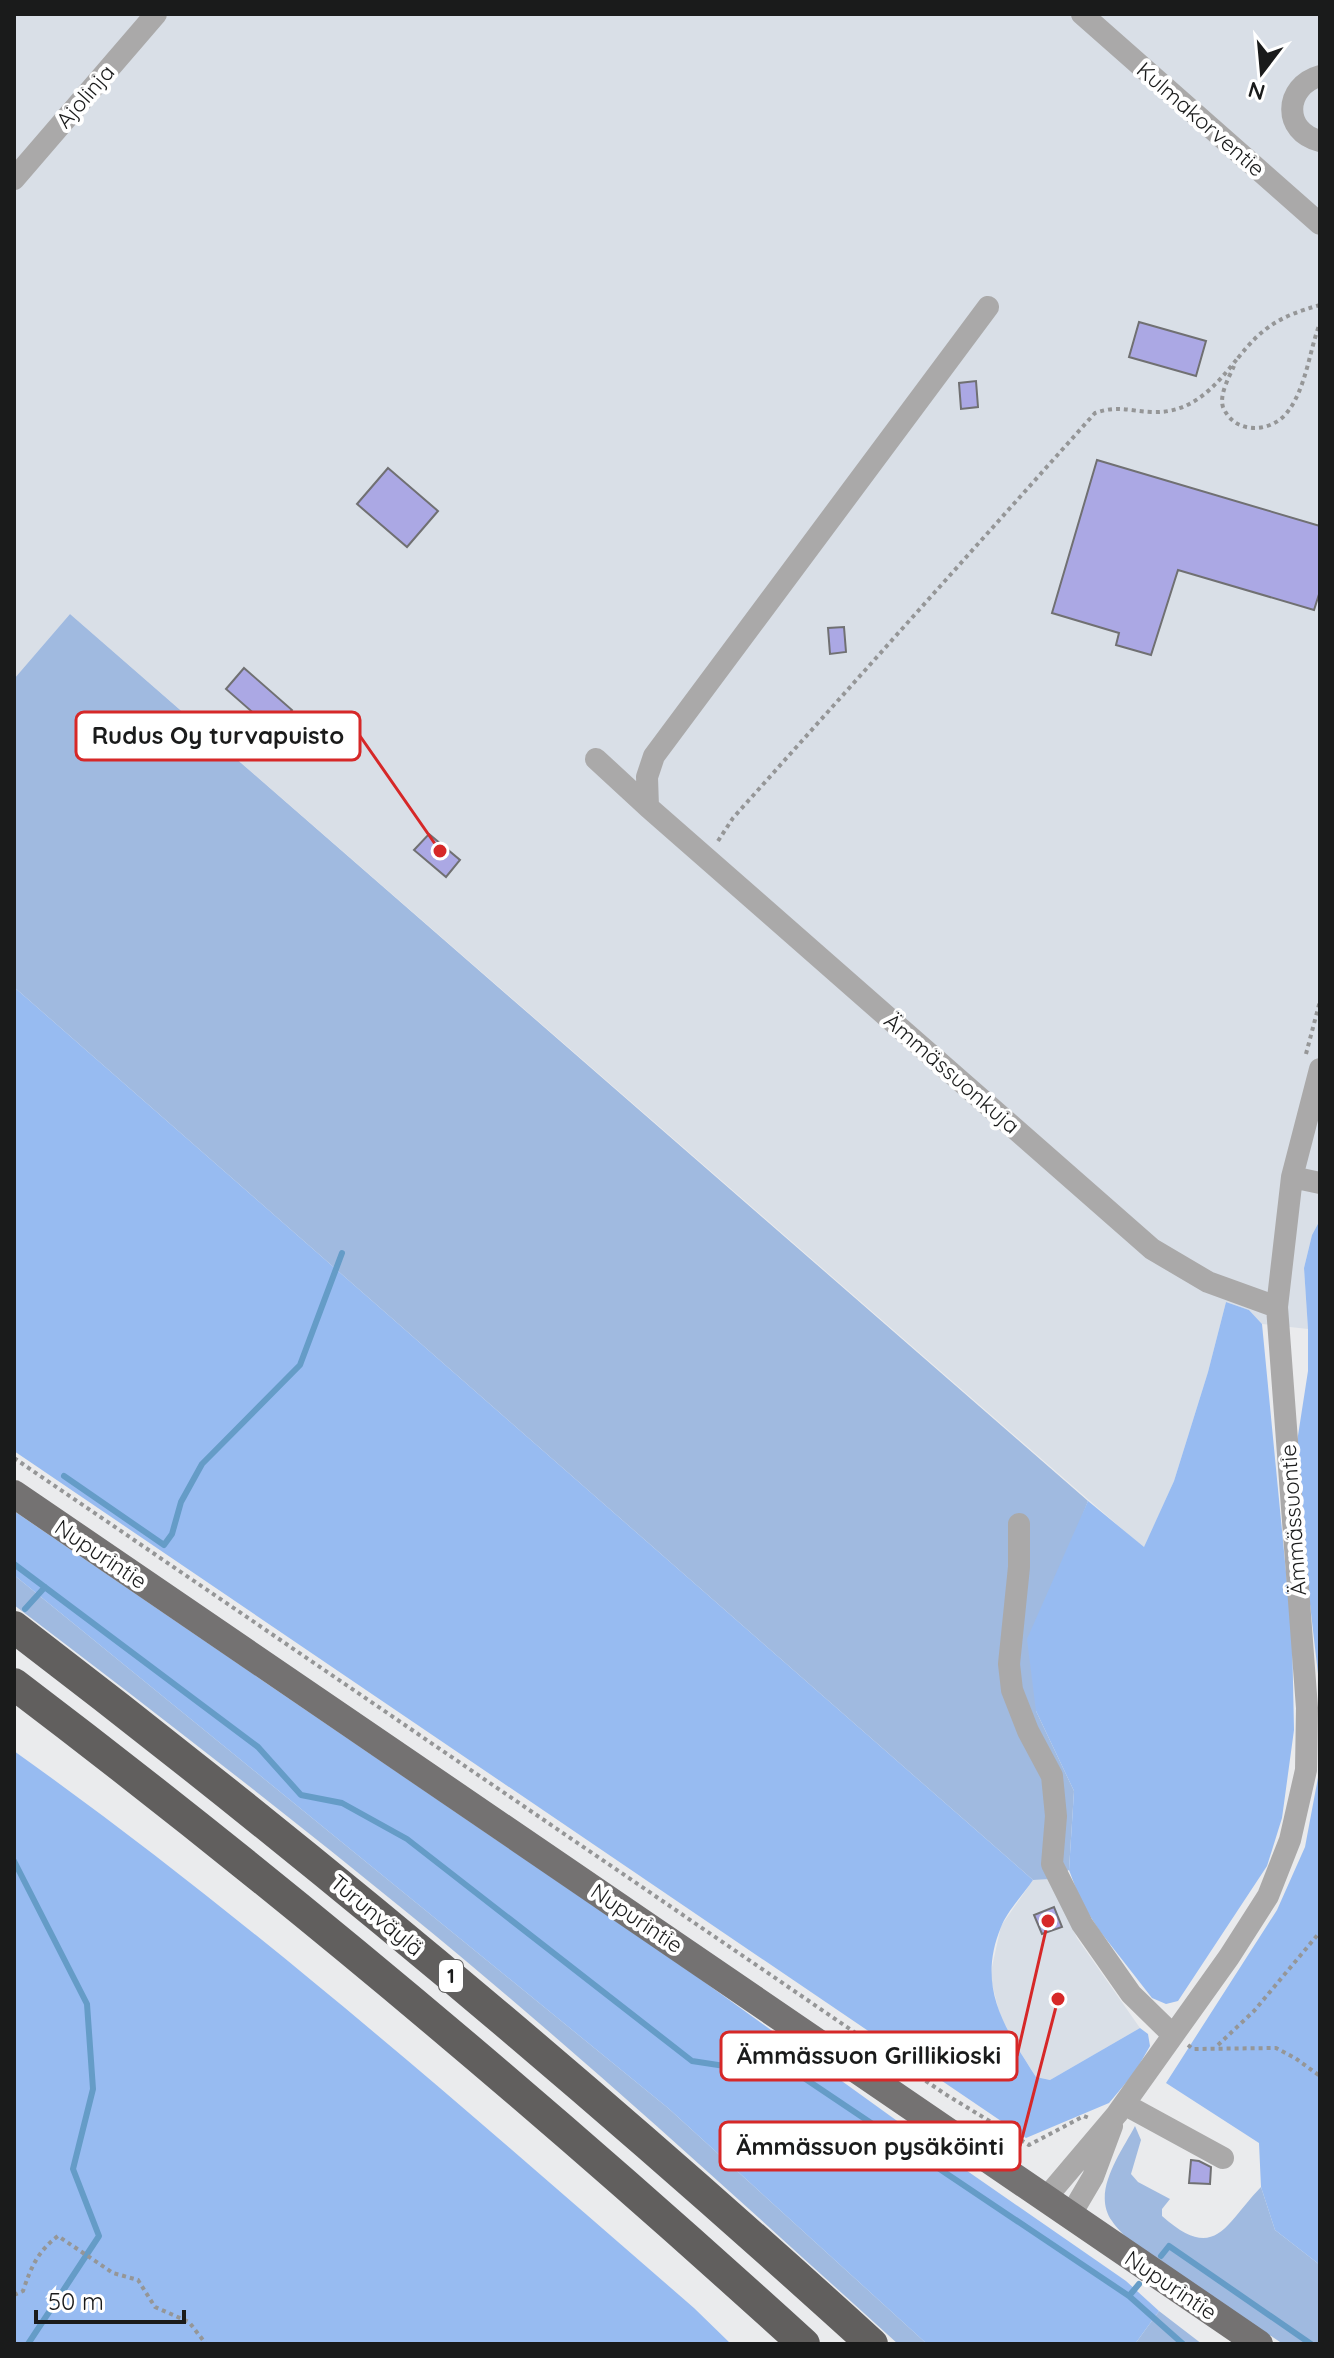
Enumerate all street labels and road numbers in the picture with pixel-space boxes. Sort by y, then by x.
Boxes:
street label: Kulmakorventie [1131,56,1271,182]
street label: Ajolinja [50,58,120,134]
street label: Ämmässuonkuja [879,1007,1025,1139]
street label: Ämmässuontie [1274,1443,1312,1597]
street label: Nupurintie [50,1513,152,1595]
street label: Turunväylä [325,1868,429,1962]
street label: Nupurintie [586,1877,688,1959]
road number: 1 [439,1960,463,1992]
street label: Nupurintie [1120,2244,1222,2326]

